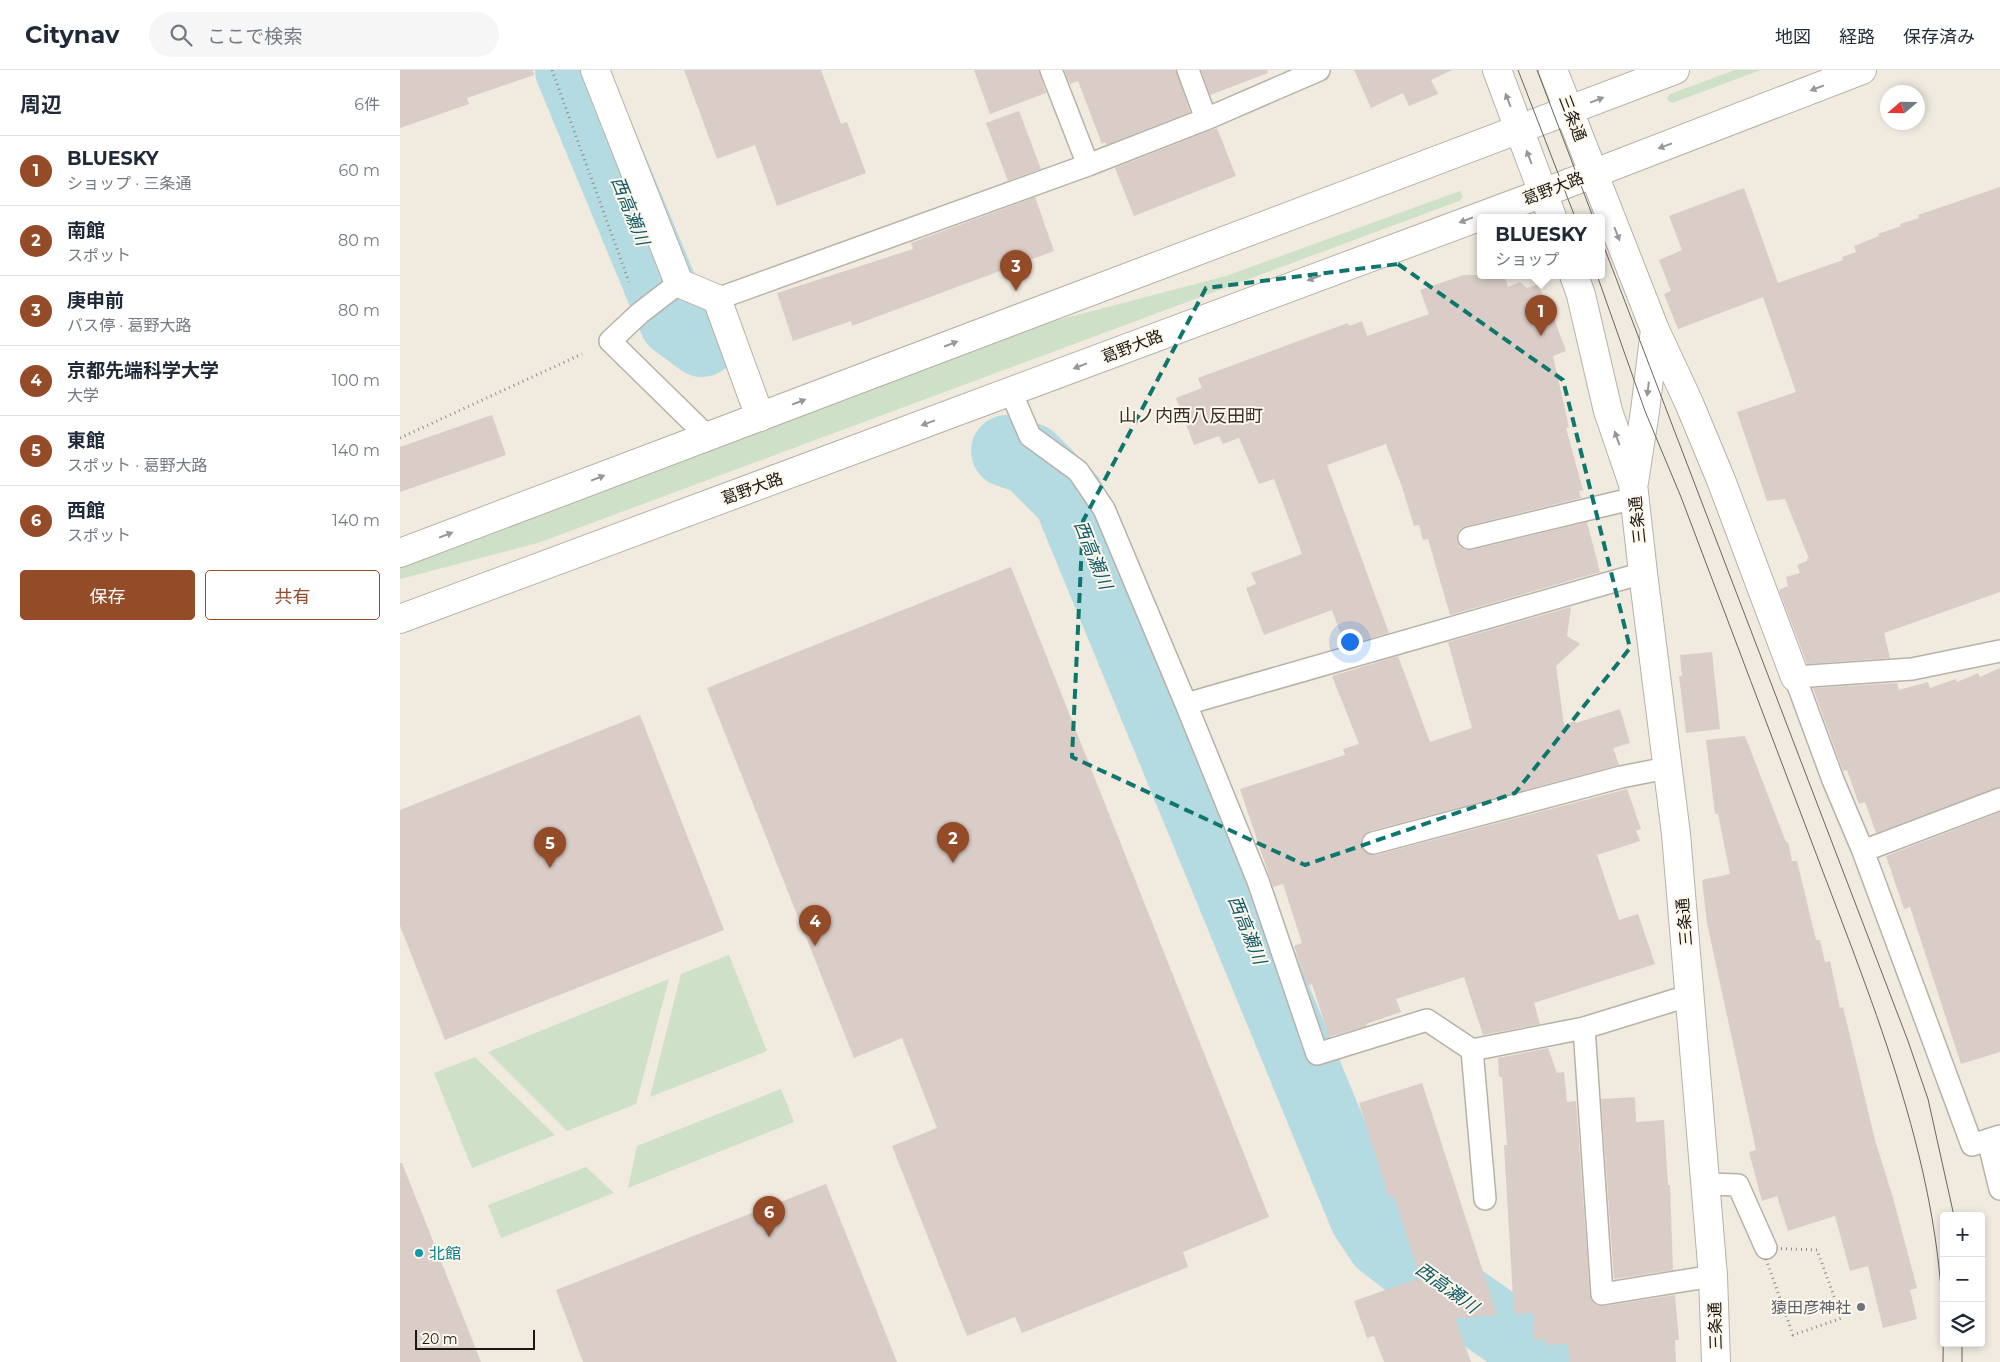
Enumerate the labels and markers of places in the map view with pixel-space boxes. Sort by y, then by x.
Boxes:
pin: 3 [1000,250,1032,291]
pin: 1 [1525,295,1557,336]
pin: 2 [937,822,969,863]
pin: 5 [534,827,566,868]
pin: 4 [799,905,831,946]
pin: 6 [753,1196,785,1237]
place label: 北館 [429,1244,461,1263]
marker: 北館 [413,1247,425,1259]
place label: 猿田彦神社 [1771,1298,1851,1317]
marker: 猿田彦神社 [1855,1301,1867,1313]

